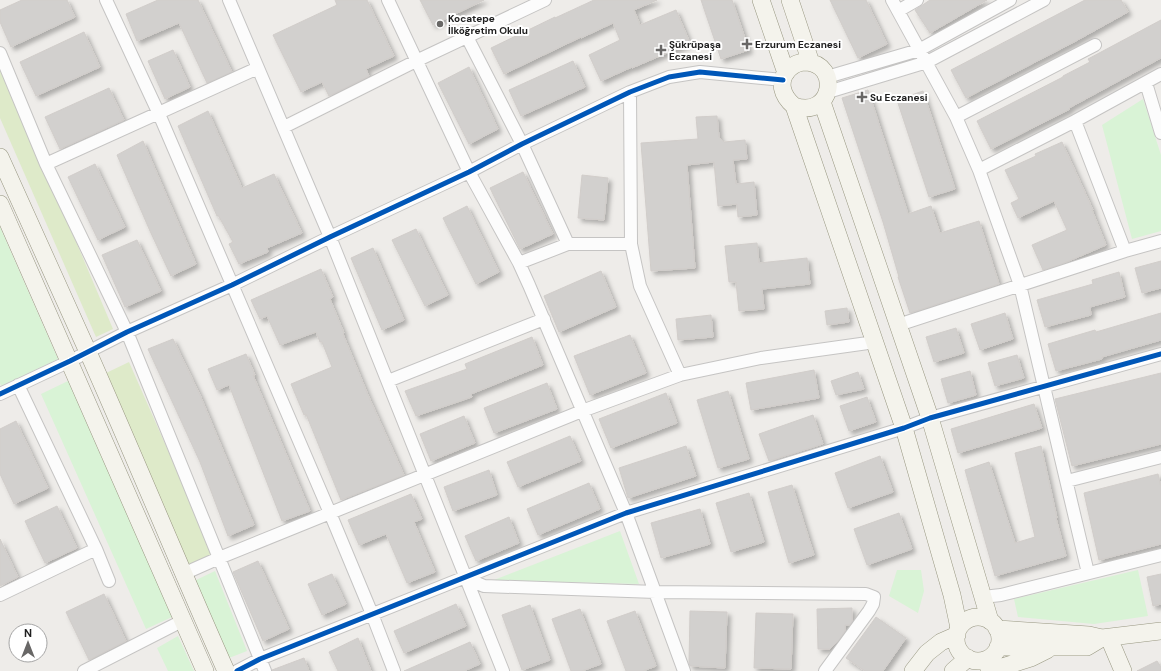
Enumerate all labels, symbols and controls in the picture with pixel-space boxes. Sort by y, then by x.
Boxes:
place label: Kocatepe İlköğretim Okulu [448,12,528,37]
marker: Kocatepe İlköğretim Okulu [435,19,445,29]
place label: Şükrüpaşa Eczanesi [669,38,721,63]
place label: Erzurum Eczanesi [755,38,841,51]
marker: Erzurum Eczanesi [742,39,752,49]
marker: Şükrüpaşa Eczanesi [656,45,666,55]
place label: Su Eczanesi [870,91,928,104]
marker: Su Eczanesi [857,92,867,102]
north arrow [8,623,48,663]
text: N [24,626,32,640]

